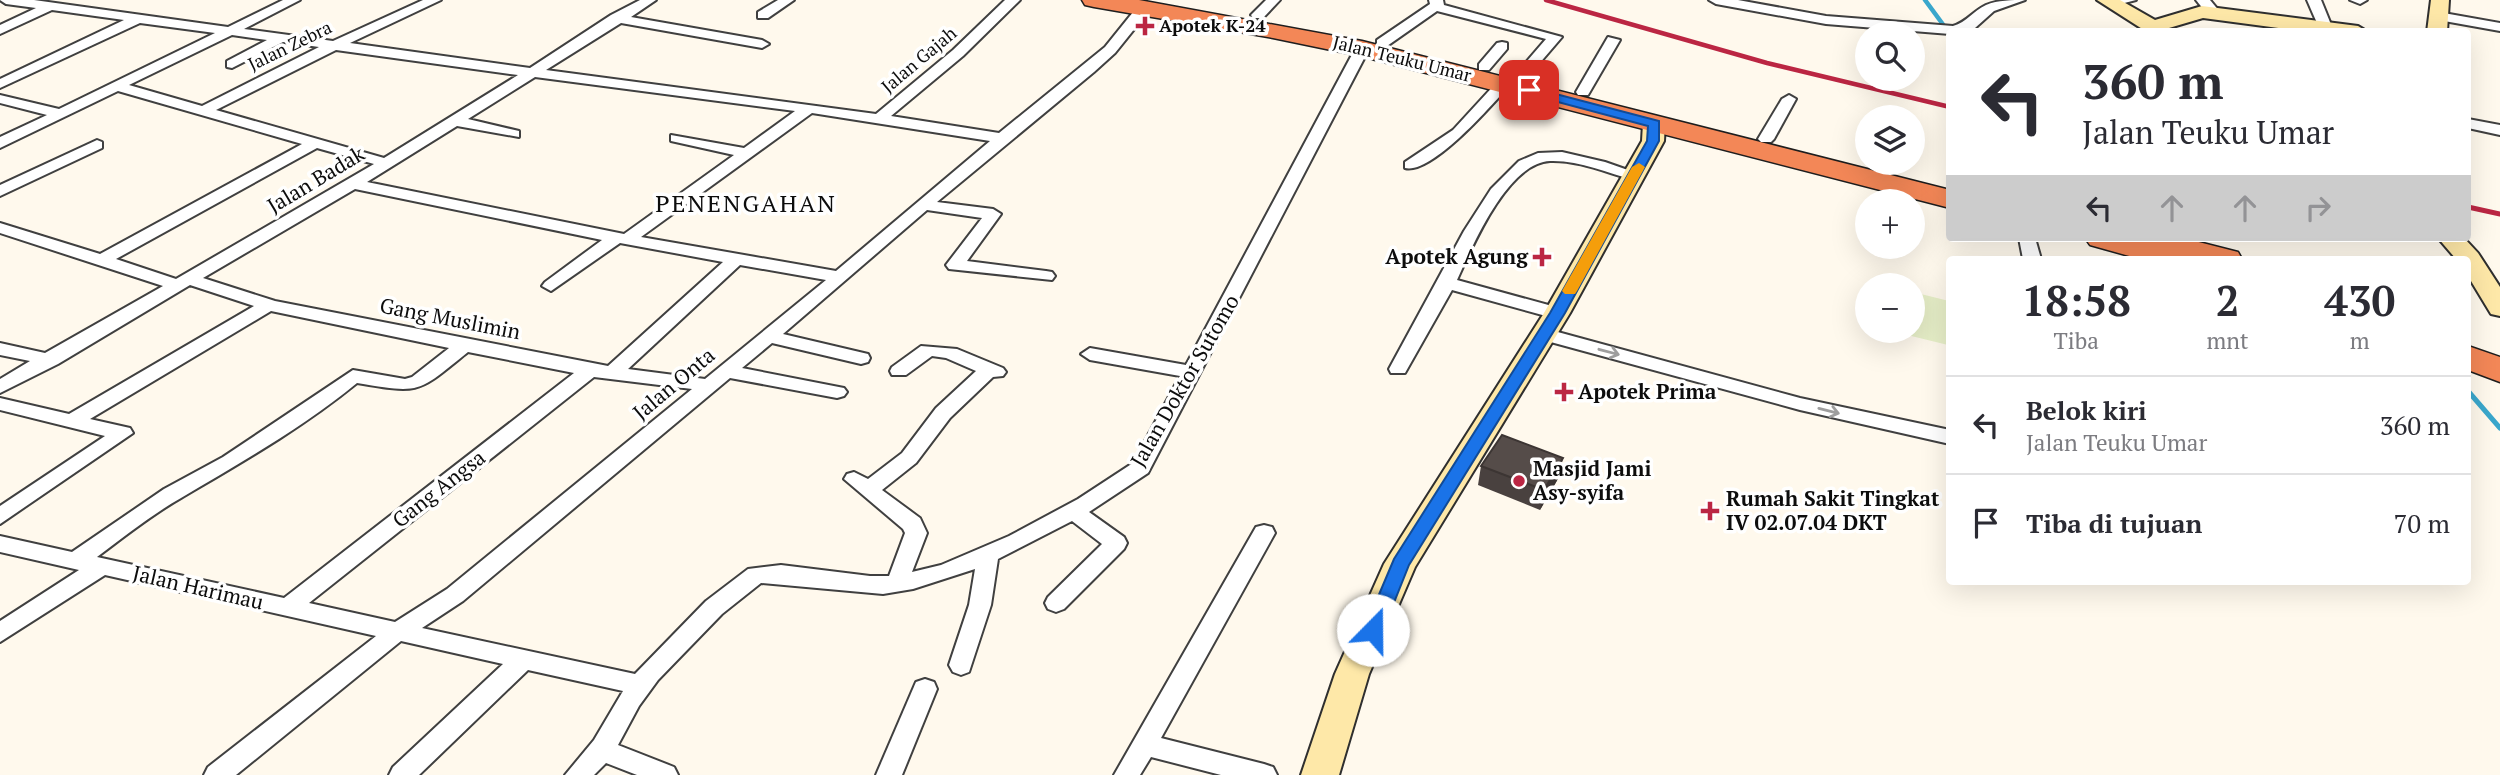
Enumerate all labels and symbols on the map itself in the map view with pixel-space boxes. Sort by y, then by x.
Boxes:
place label: Apotek K-24 [1159,13,1266,37]
street label: Jalan Zebra [244,15,335,76]
marker: Apotek K-24 [1137,18,1153,34]
street label: Jalan Gajah [876,20,961,98]
street label: Jalan Teuku Umar [1331,29,1474,87]
pin [1499,60,1559,120]
street label: Jalan Badak [262,139,369,219]
district label: PENENGAHAN [655,187,837,219]
place label: Apotek Agung [1385,242,1529,270]
marker: Apotek Agung [1534,249,1550,265]
street label: Jalan Doktor Sutomo [1123,289,1245,472]
street label: Gang Muslimin [378,291,523,345]
street label: Jalan Onta [627,341,720,426]
one-way arrow [1597,346,1620,359]
place label: Apotek Prima [1578,377,1717,405]
marker: Apotek Prima [1556,384,1572,400]
one-way arrow [1817,405,1840,418]
street label: Gang Angsa [386,443,491,533]
place label: Masjid Jami Asy-syifa [1533,454,1651,506]
marker: Masjid Jami Asy-syifa [1511,473,1527,489]
place label: Rumah Sakit Tingkat IV 02.07.04 DKT [1726,484,1940,536]
marker: Rumah Sakit Tingkat IV 02.07.04 DKT [1700,501,1720,521]
street label: Jalan Harimau [130,558,266,616]
position arrow [1336,593,1410,667]

